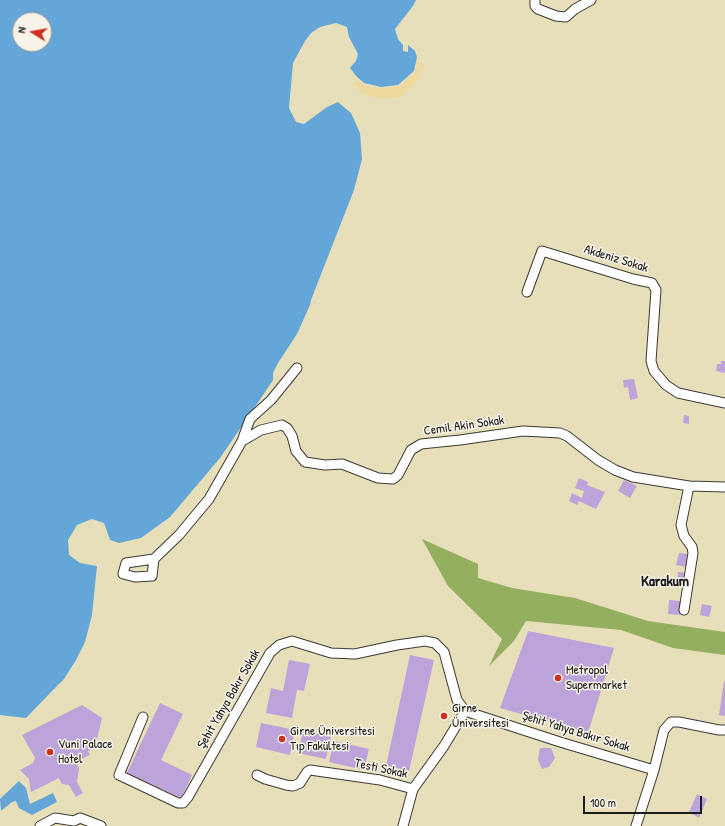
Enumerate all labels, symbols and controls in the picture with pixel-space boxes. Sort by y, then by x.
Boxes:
north arrow [12,12,52,52]
text: N [14,26,29,34]
street label: Akdeniz Sokak [582,242,650,276]
street label: Cemil Akin Sokak [423,413,505,439]
district label: Karakum [641,573,689,591]
street label: Şehit Yahya Bakır Sokak [194,647,264,751]
place label: Metropol Supermarket [566,663,627,694]
marker: Metropol Supermarket [553,673,563,683]
place label: Girne Üniversitesi [452,701,509,732]
street label: Şehit Yahya Bakır Sokak [520,708,632,756]
marker: Girne Üniversitesi [439,711,449,721]
place label: Girne Üniversitesi Tıp Fakültesi [290,724,375,755]
marker: Girne Üniversitesi Tıp Fakültesi [277,734,287,744]
place label: Vuni Palace Hotel [58,737,112,768]
marker: Vuni Palace Hotel [45,747,55,757]
street label: Testi Sokak [353,756,409,782]
scale bar [585,788,704,814]
text: 100 m [590,794,616,811]

